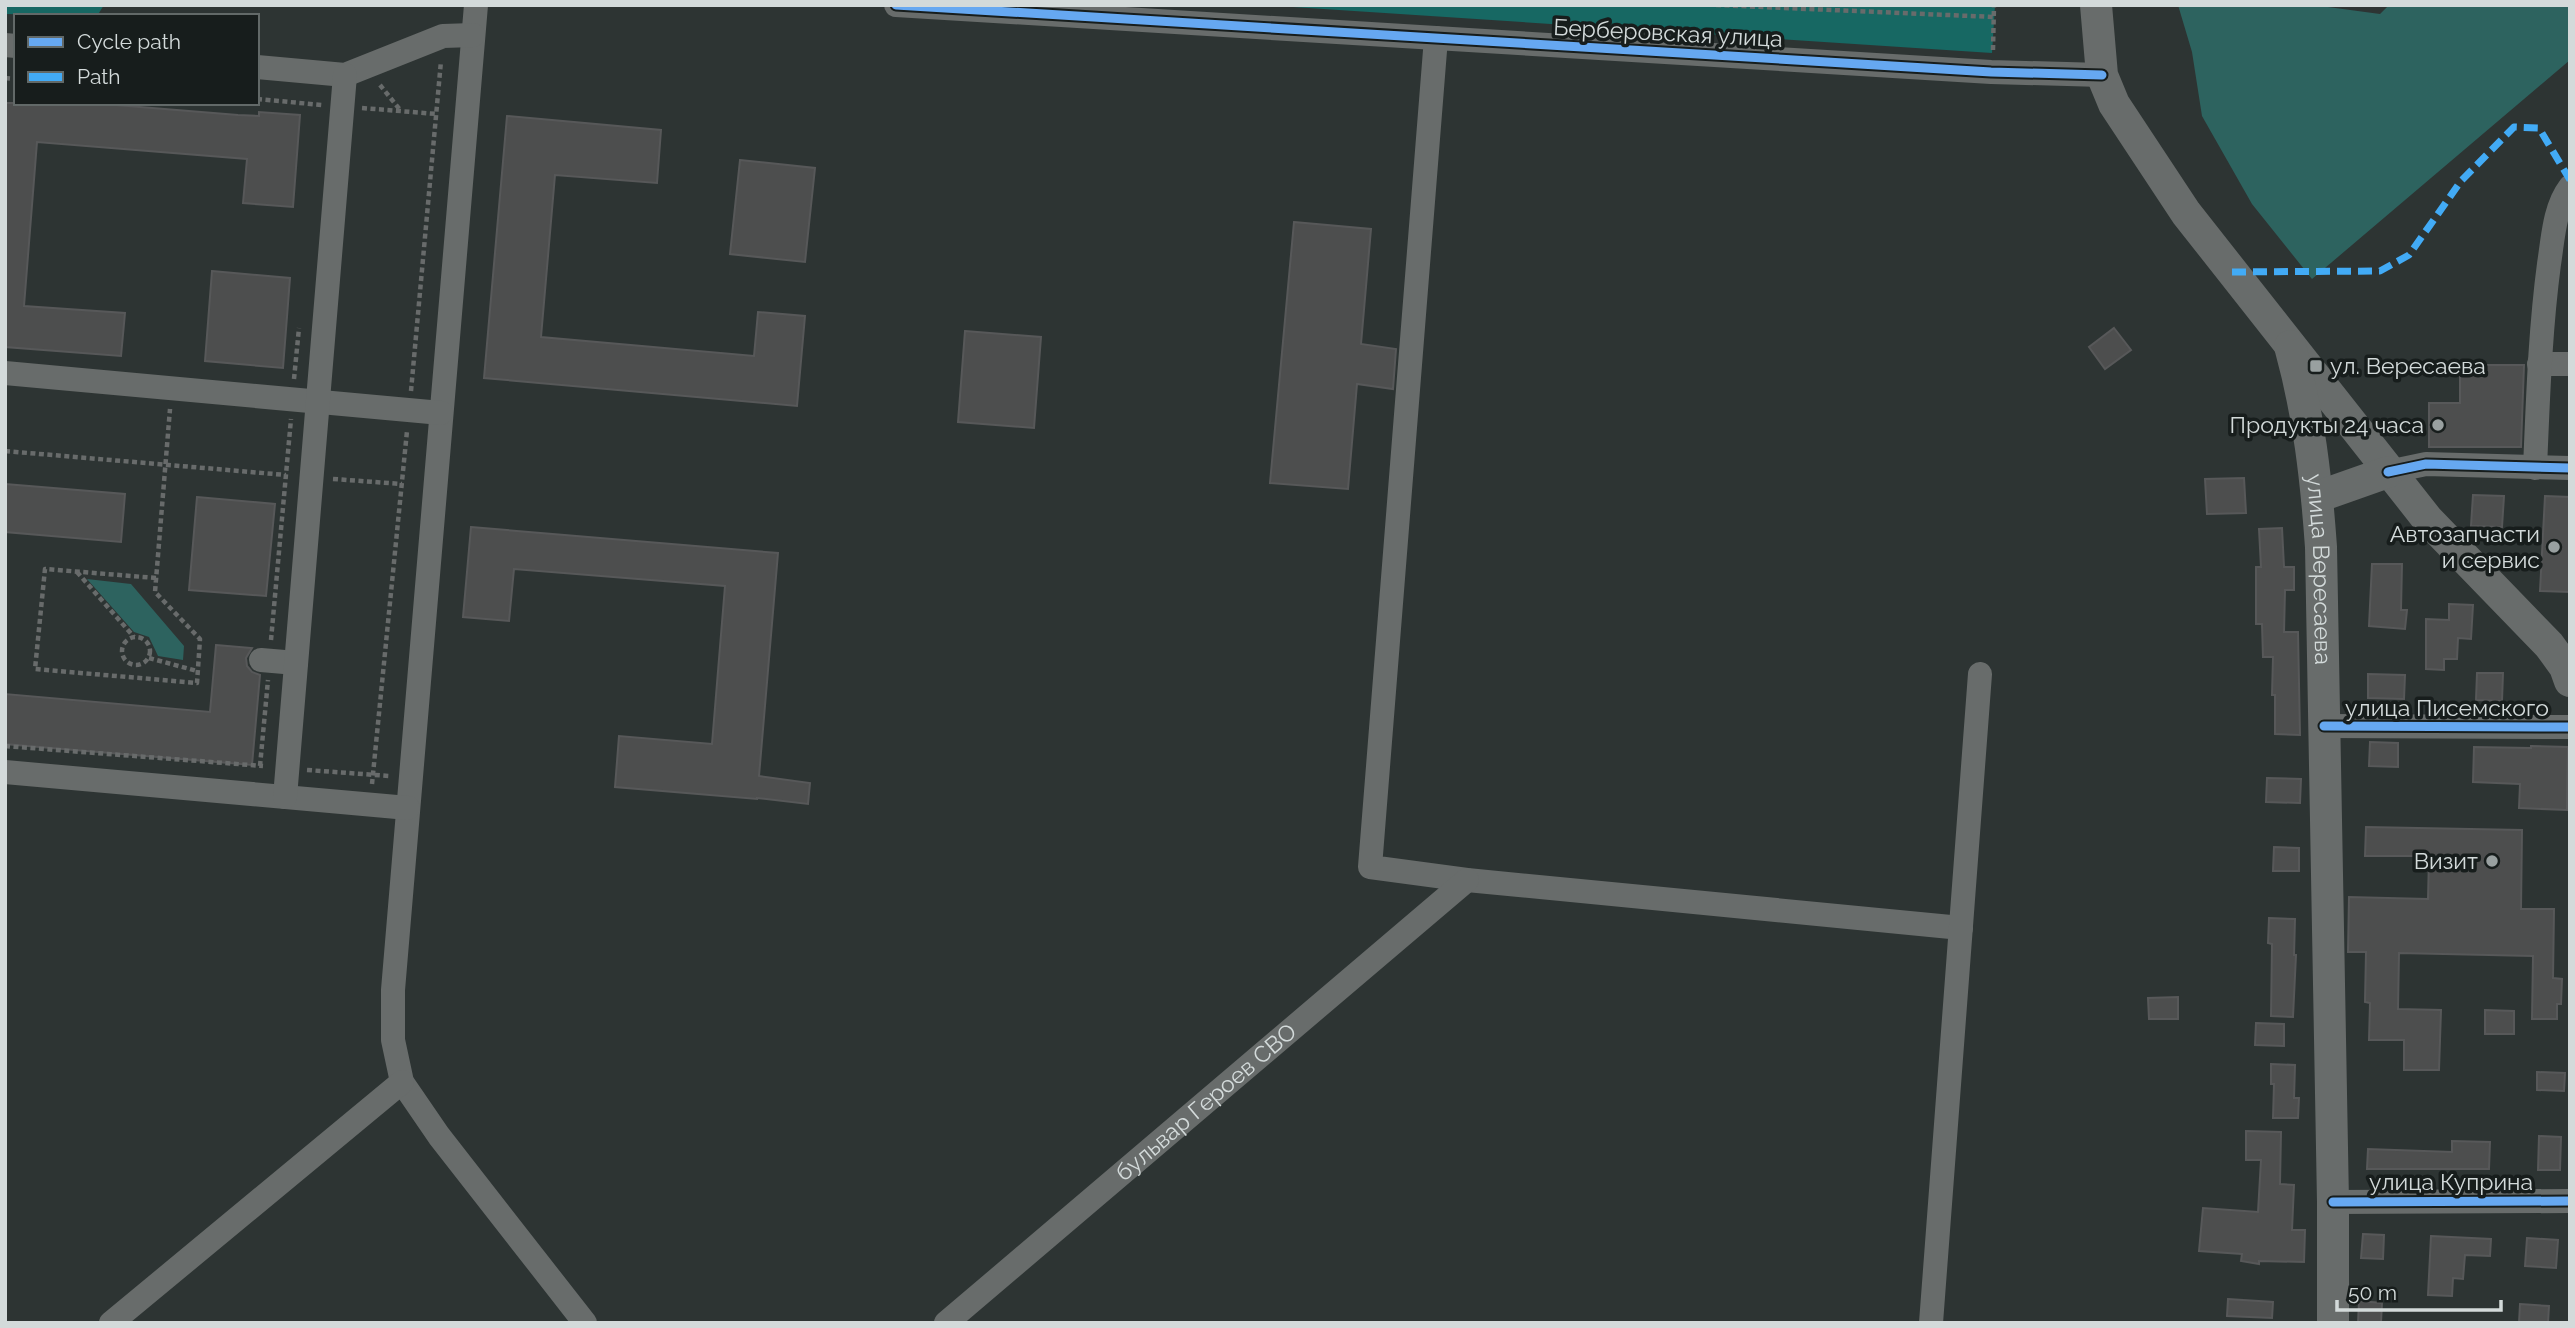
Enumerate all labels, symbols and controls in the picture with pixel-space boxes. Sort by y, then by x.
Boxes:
street label: Берберовская улица [1553,13,1783,52]
legend [14,14,259,105]
text: Cycle path [77,29,181,54]
text: Path [77,64,121,89]
place label: ул. Вересаева [2330,352,2486,379]
marker: ул. Вересаева [2308,358,2324,374]
place label: Продукты 24 часа [2230,411,2424,438]
marker: Продукты 24 часа [2430,417,2446,433]
street label: улица Вересаева [2301,472,2337,665]
place label: Автозапчасти и сервис [2390,520,2540,573]
marker: Автозапчасти и сервис [2546,539,2562,555]
street label: улица Писемского [2345,694,2549,721]
place label: Визит [2414,847,2478,874]
marker: Визит [2484,853,2500,869]
street label: бульвар Героев СВО [1110,1017,1301,1186]
street label: улица Куприна [2369,1168,2533,1195]
scale bar [2337,1268,2502,1312]
text: 50 m [2348,1280,2397,1305]

